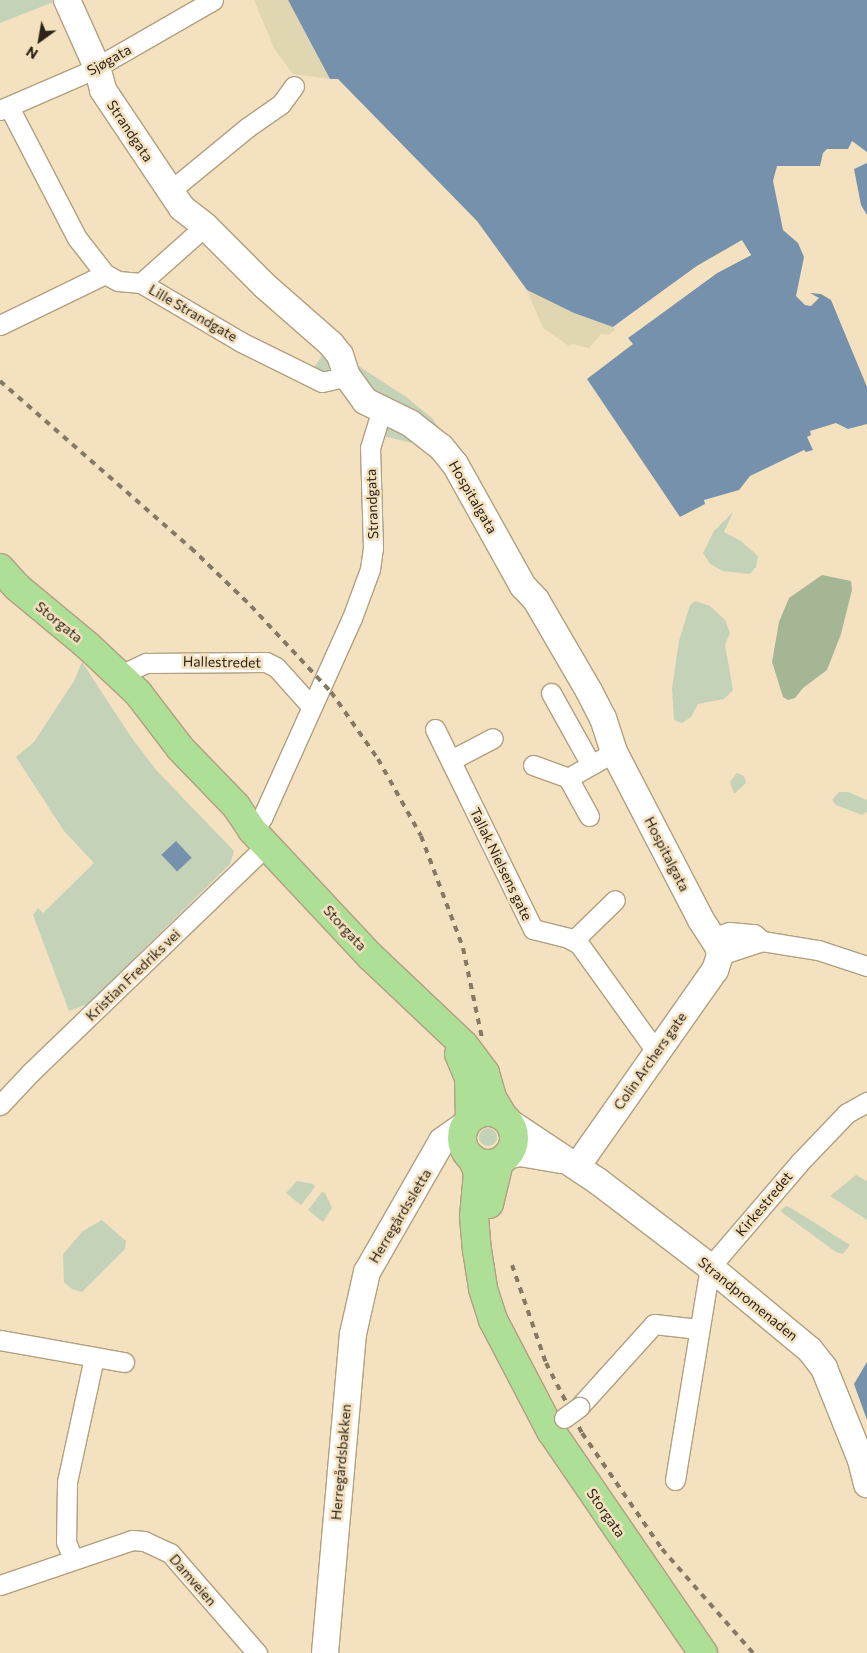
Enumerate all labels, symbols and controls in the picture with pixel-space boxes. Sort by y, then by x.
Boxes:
north arrow [15,15,65,65]
street label: Sjøgata [84,41,134,79]
text: N [23,43,41,63]
street label: Strandgata [103,97,157,165]
street label: Lille Strandgate [146,281,240,345]
street label: Hospitalgata [445,458,501,536]
street label: Strandgata [362,468,382,540]
street label: Storgata [32,598,86,646]
street label: Hallestredet [183,653,261,671]
street label: Tallak Nielsens gate [466,805,536,923]
street label: Hospitalgata [641,814,693,894]
street label: Storgata [320,902,370,954]
street label: Kristian Fredriks vei [82,926,184,1024]
street label: Colin Archers gate [610,1009,690,1113]
street label: Herregårdssletta [365,1166,435,1266]
street label: Kirkestredet [732,1168,796,1240]
street label: Strandpromenaden [695,1254,801,1344]
street label: Herregårdsbakken [328,1403,354,1521]
street label: Storgata [583,1485,629,1541]
street label: Damveien [166,1551,220,1609]

